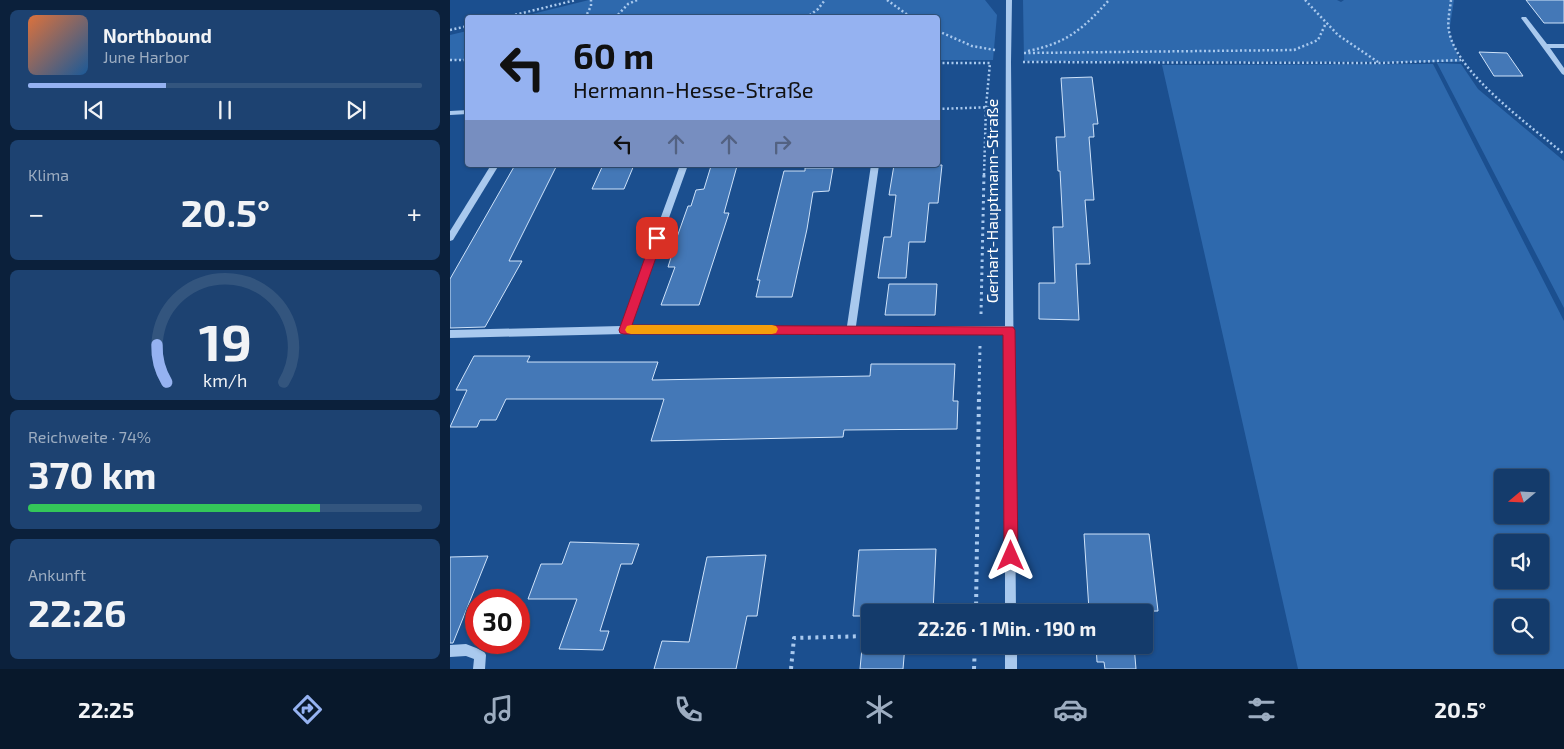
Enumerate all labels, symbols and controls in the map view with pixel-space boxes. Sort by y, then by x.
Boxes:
text: Northbound [103,24,212,47]
text: 60 m [573,34,654,76]
icon: left [490,35,555,100]
text: June Harbor [103,47,190,66]
text: Hermann-Hesse-Straße [573,76,814,102]
icon: previous [80,96,108,124]
icon: pause [211,96,239,124]
icon: next [342,96,370,124]
street label: Gerhart-Hauptmann-Straße [982,99,1001,303]
icon: left [609,130,637,158]
icon: ahead [662,130,690,158]
icon: ahead [715,130,743,158]
icon: right [768,130,796,158]
text: Klima [28,165,69,184]
text: 20.5° [181,189,270,235]
text: − [28,196,44,230]
text: + [407,196,422,230]
pin [636,217,678,259]
icon: arrive [643,224,671,252]
text: 19 [198,309,252,371]
text: km/h [203,369,247,391]
text: Reichweite · 74% [28,427,151,446]
text: 370 km [28,451,157,497]
north arrow [1494,469,1549,524]
map controls [1494,469,1549,654]
position arrow [984,529,1036,581]
button: sound [1494,534,1549,589]
text: Ankunft [28,565,86,584]
text: 22:26 [28,589,126,635]
speed limit sign: 30 [465,589,530,654]
button: search [1494,599,1549,654]
text: 22:26 · 1 Min. · 190 m [918,617,1096,640]
icon: directions [290,692,325,727]
icon: music [481,692,516,727]
icon: phone [671,692,706,727]
icon: climate [862,692,897,727]
icon: car [1053,692,1088,727]
icon: filters [1244,692,1279,727]
text: 22:25 [78,696,134,722]
text: 20.5° [1434,696,1486,722]

